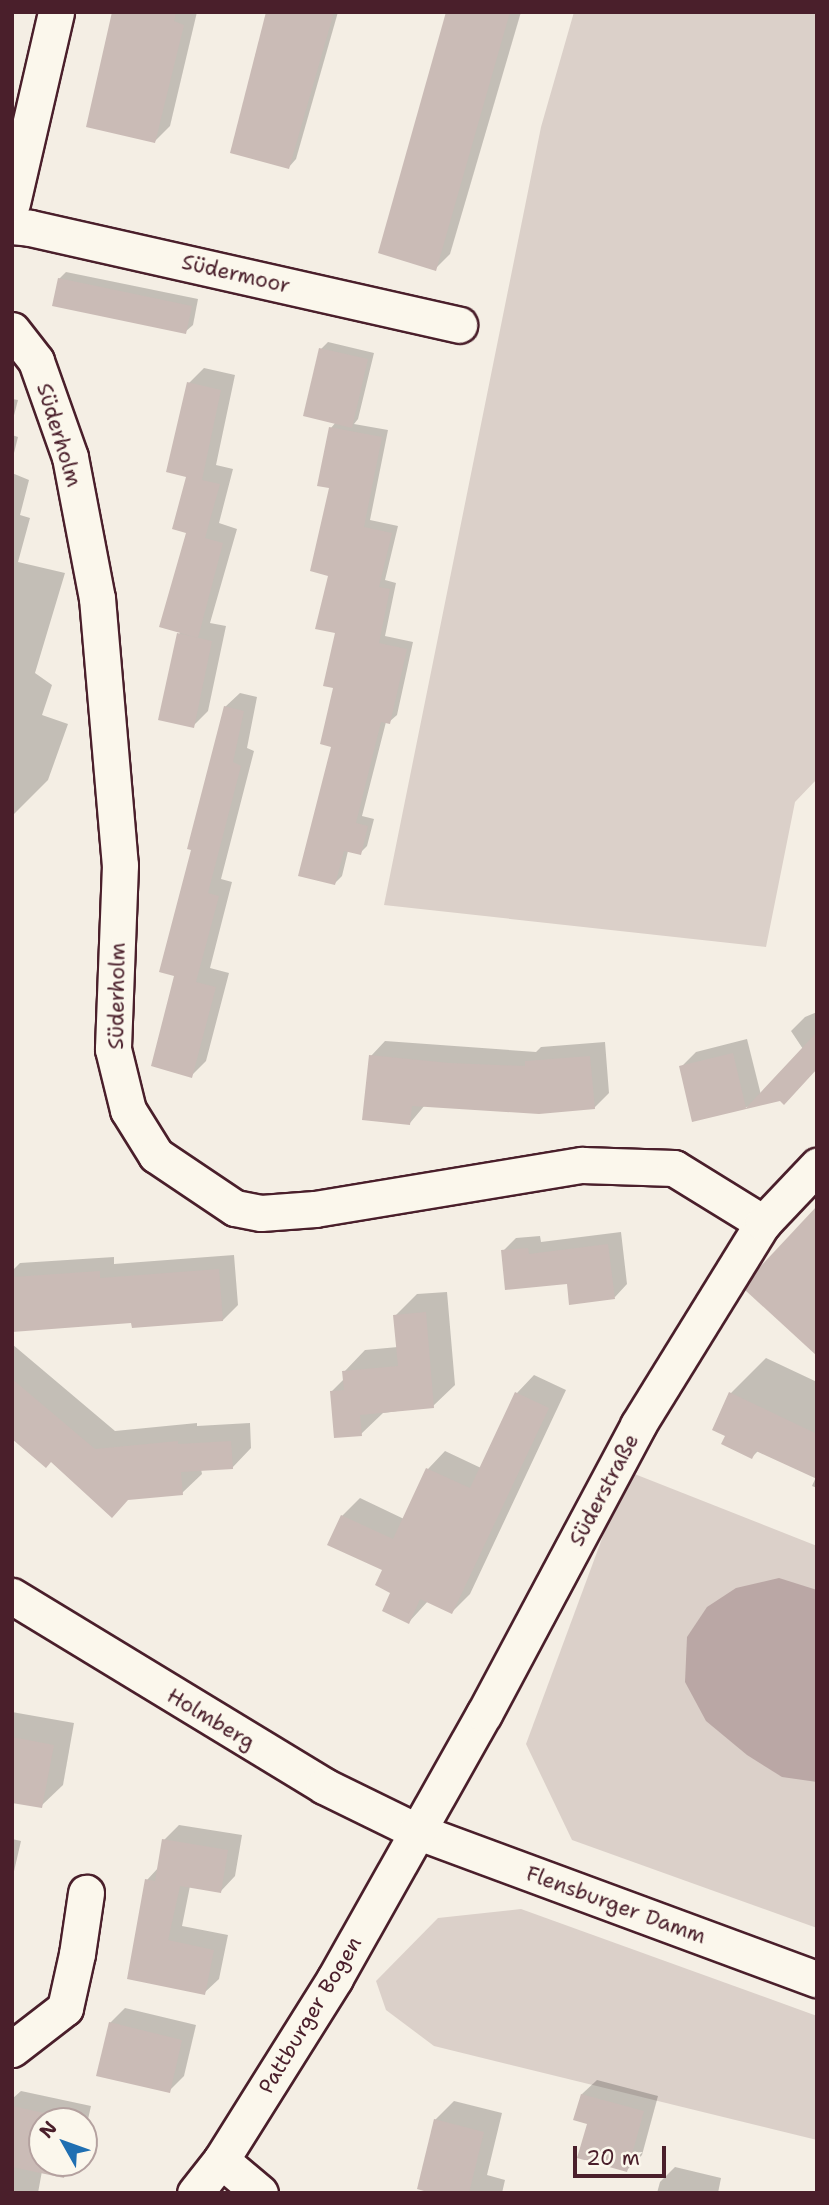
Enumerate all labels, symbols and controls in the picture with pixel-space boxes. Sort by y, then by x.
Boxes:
street label: Südermoor [179,249,293,299]
street label: Süderholm [31,380,87,490]
street label: Süderholm [103,942,131,1050]
street label: Süderstraße [564,1430,644,1550]
street label: Holmberg [163,1683,259,1755]
street label: Flensburger Damm [523,1861,709,1949]
street label: Pattburger Bogen [253,1932,367,2098]
north arrow [28,2107,98,2177]
text: N [34,2116,62,2143]
scale bar [577,2132,670,2176]
text: 20 m [586,2144,640,2172]

